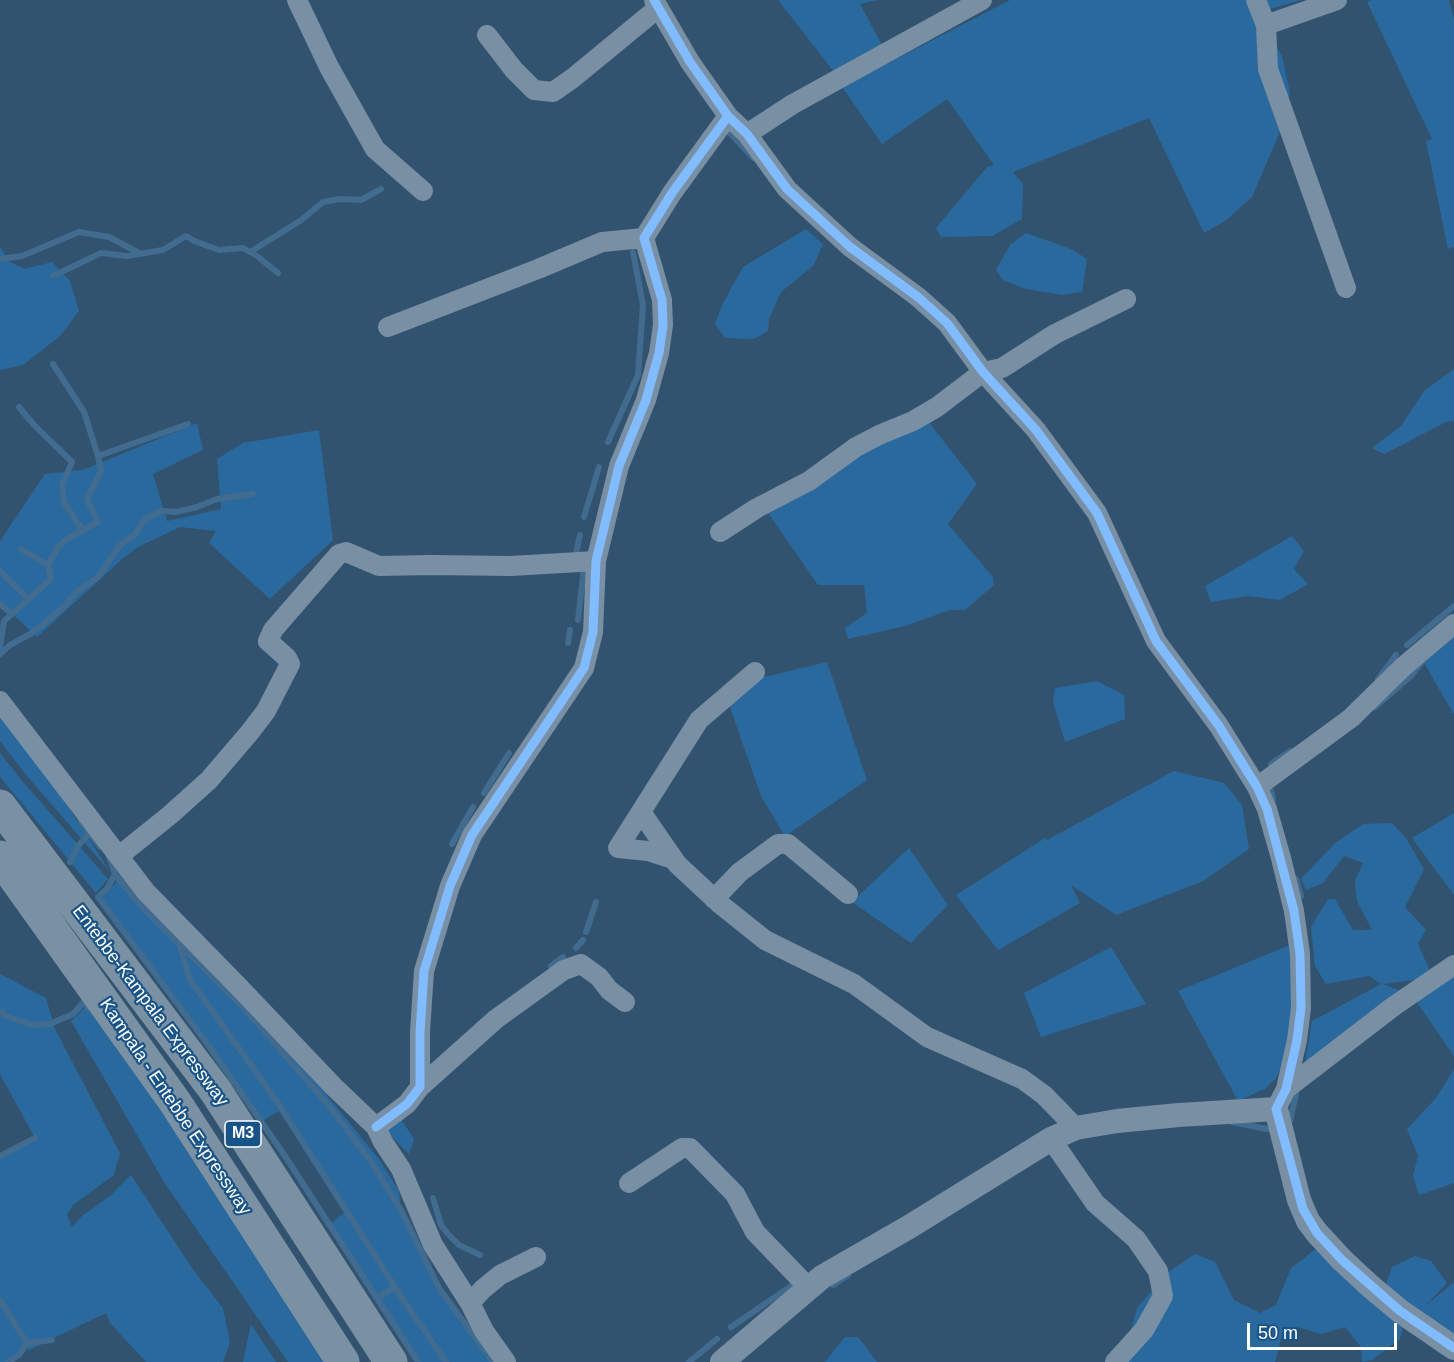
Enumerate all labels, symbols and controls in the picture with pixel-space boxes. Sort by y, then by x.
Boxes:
street label: Entebbe-Kampala Expressway [67,901,233,1111]
street label: Kampala - Entebbe Expressway [94,995,256,1219]
road number: M3 [225,1121,261,1147]
scale bar [1250,1311,1400,1349]
text: 50 m [1258,1323,1298,1343]

